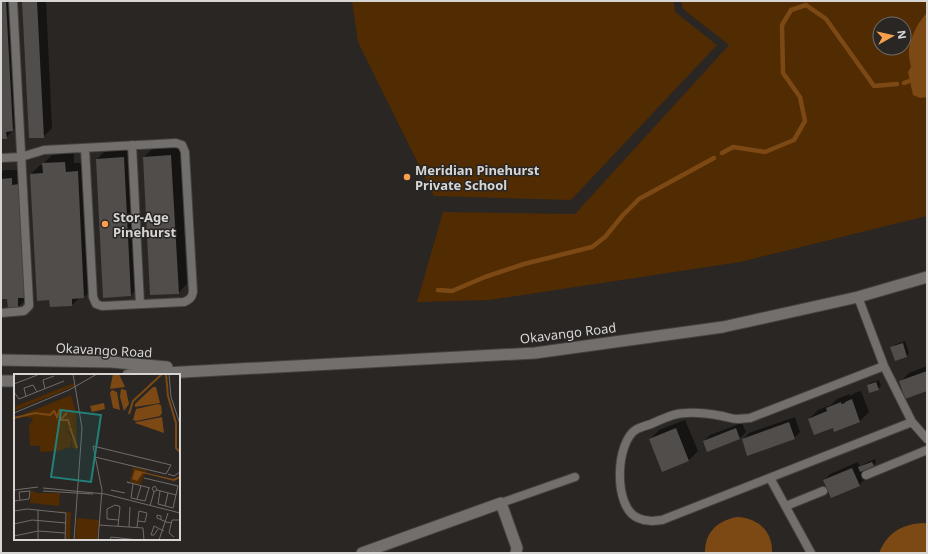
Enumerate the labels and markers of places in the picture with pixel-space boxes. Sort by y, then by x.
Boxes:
place label: Meridian Pinehurst Private School [415,161,540,194]
marker: Meridian Pinehurst Private School [402,172,412,182]
place label: Stor-Age Pinehurst [113,208,176,241]
marker: Stor-Age Pinehurst [100,219,110,229]

